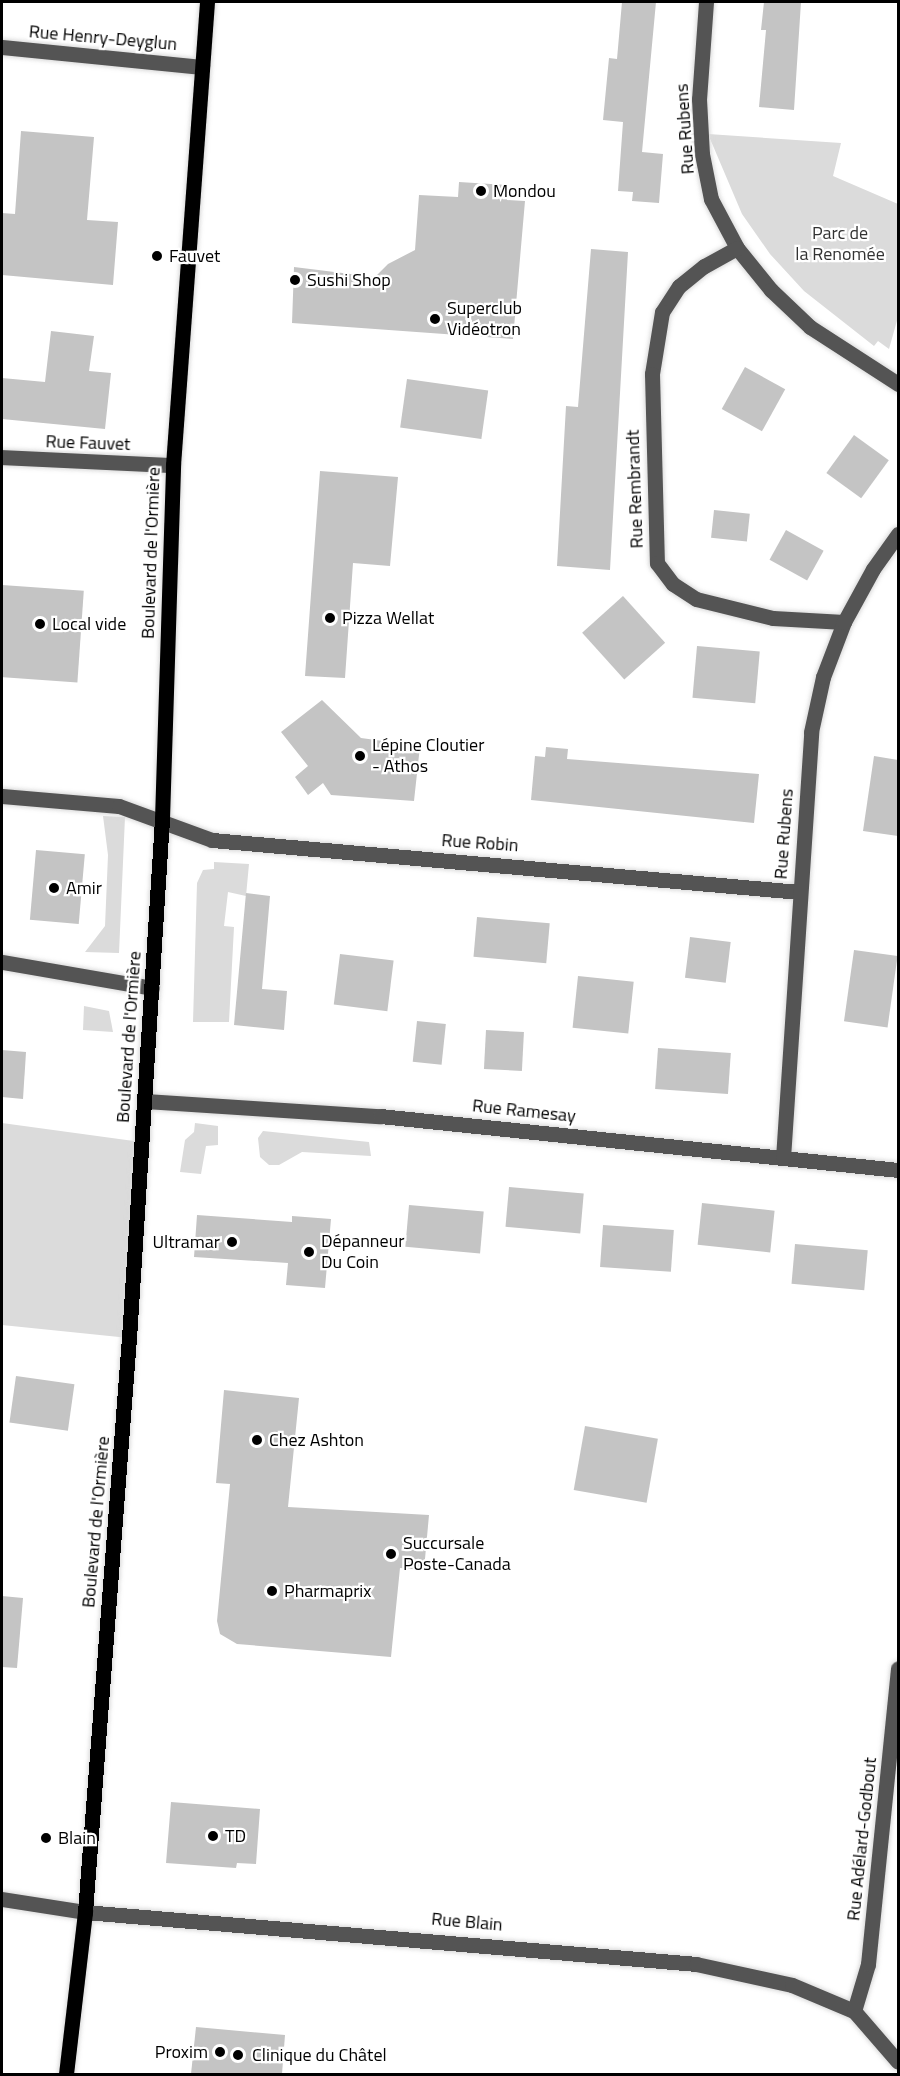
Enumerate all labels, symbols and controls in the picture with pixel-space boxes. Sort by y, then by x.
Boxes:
street label: Rue Henry-Deyglun [28,21,178,55]
street label: Rue Rubens [671,83,699,175]
place label: Mondou [493,180,556,202]
marker: Mondou [474,184,488,198]
park label: Parc de la Renomée [795,223,885,266]
place label: Fauvet [169,245,220,267]
marker: Fauvet [150,249,164,263]
place label: Sushi Shop [307,269,391,291]
marker: Sushi Shop [288,273,302,287]
place label: Superclub Vidéotron [447,298,522,340]
marker: Superclub Vidéotron [428,312,442,326]
street label: Rue Rembrandt [622,429,648,549]
street label: Rue Fauvet [45,431,131,455]
street label: Boulevard de l'Ormière [137,467,165,639]
place label: Pizza Wellat [342,607,434,629]
marker: Pizza Wellat [323,611,337,625]
place label: Local vide [52,613,126,635]
marker: Local vide [33,617,47,631]
place label: Lépine Cloutier - Athos [372,735,484,777]
marker: Lépine Cloutier - Athos [353,749,367,763]
street label: Rue Rubens [770,788,798,880]
street label: Rue Robin [441,830,519,856]
place label: Amir [66,877,102,899]
marker: Amir [47,881,61,895]
street label: Boulevard de l'Ormière [112,950,146,1124]
street label: Rue Ramesay [471,1095,577,1127]
place label: Ultramar [152,1231,220,1253]
place label: Dépanneur Du Coin [321,1231,404,1274]
marker: Ultramar [225,1235,239,1249]
marker: Dépanneur Du Coin [302,1245,316,1259]
place label: Chez Ashton [269,1429,364,1451]
marker: Chez Ashton [250,1433,264,1447]
street label: Boulevard de l'Ormière [78,1435,114,1609]
place label: Succursale Poste-Canada [403,1533,511,1576]
marker: Succursale Poste-Canada [384,1547,398,1561]
place label: Pharmaprix [284,1580,371,1602]
marker: Pharmaprix [265,1584,279,1598]
street label: Rue Adélard-Godbout [843,1756,881,1922]
place label: TD [225,1825,246,1847]
place label: Blain [58,1827,96,1849]
marker: TD [206,1829,220,1843]
marker: Blain [39,1831,53,1845]
street label: Rue Blain [430,1908,504,1936]
place label: Proxim [155,2041,208,2063]
place label: Clinique du Châtel [252,2044,387,2066]
marker: Proxim [213,2045,227,2059]
marker: Clinique du Châtel [229,2046,247,2064]

